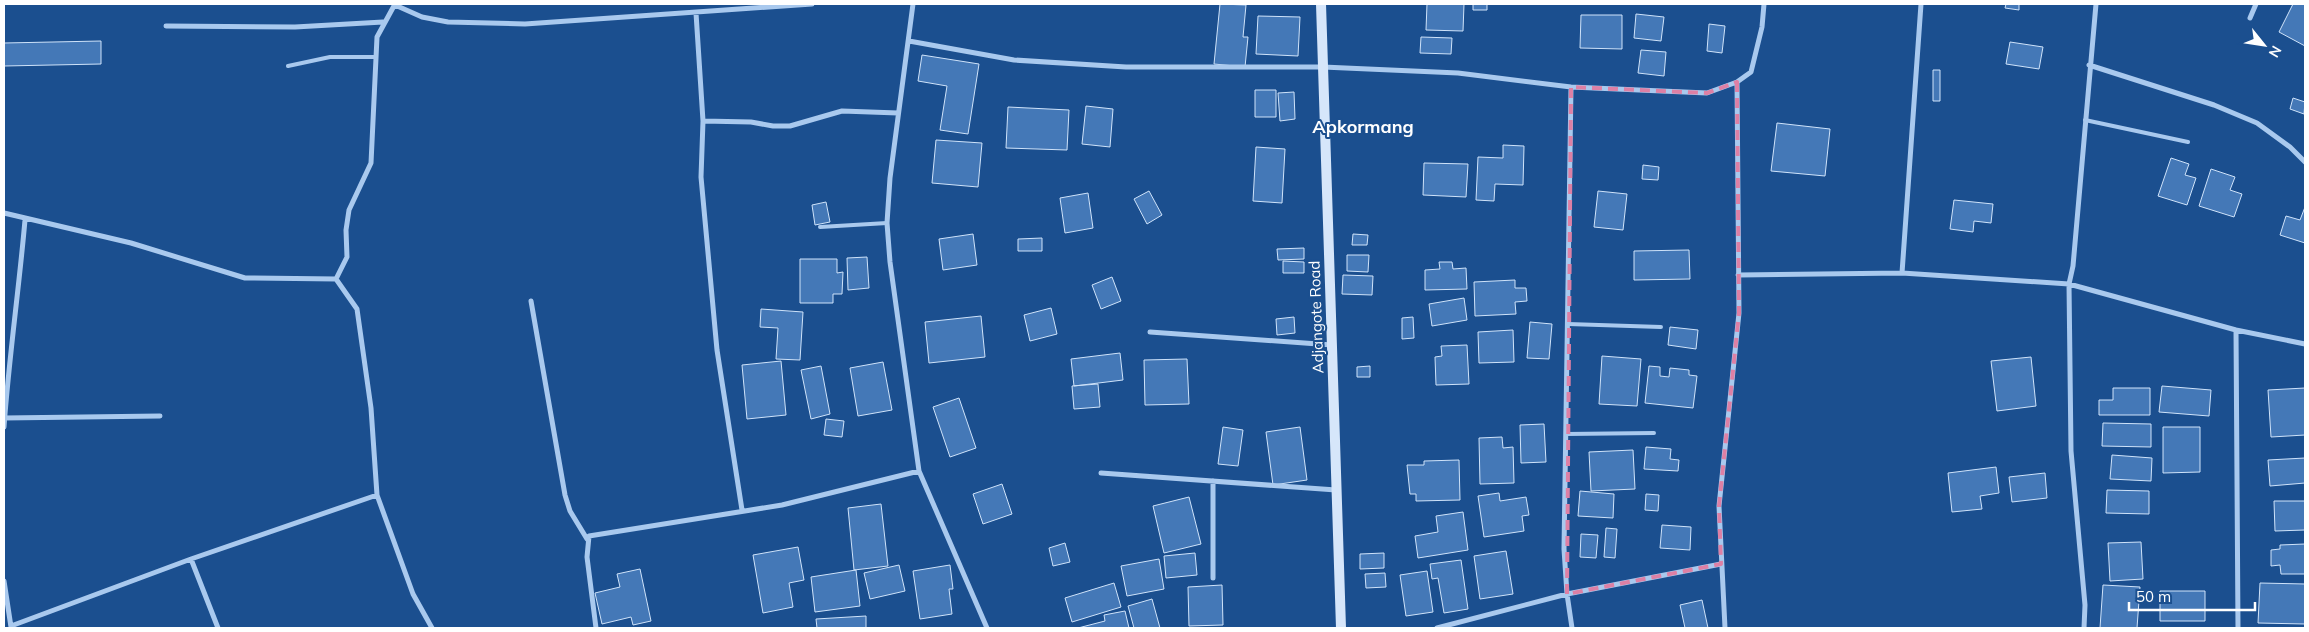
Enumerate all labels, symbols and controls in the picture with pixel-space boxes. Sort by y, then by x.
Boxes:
north arrow [2239,20,2289,70]
text: N [2265,42,2286,61]
district label: Apkormang [1312,115,1414,138]
street label: Adjangote Road [1305,260,1327,374]
scale bar [2129,580,2255,612]
text: 50 m [2136,587,2171,606]

